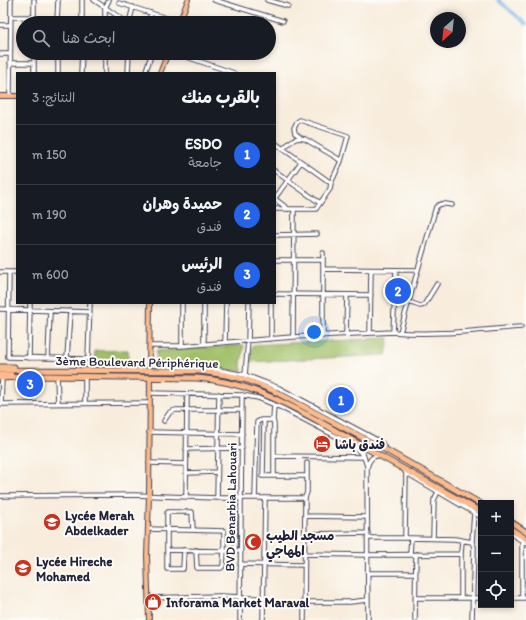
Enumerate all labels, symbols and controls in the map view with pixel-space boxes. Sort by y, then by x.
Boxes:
north arrow [430,12,466,48]
search box [16,16,276,60]
icon: search [30,27,52,49]
text: ابحث هنا [62,29,116,47]
text: بالقرب منك [182,87,260,107]
text: النتائج: 3 [32,90,75,105]
text: ESDO [185,135,222,153]
text: 150 m [32,147,67,162]
text: 1 [244,147,250,162]
text: جامعة [188,155,222,170]
text: حميدة وهران [143,195,222,213]
text: 190 m [32,207,67,222]
text: 2 [244,207,250,222]
text: فندق [197,219,222,234]
text: الرئيس [182,255,222,273]
text: 600 m [32,267,69,282]
text: 3 [243,267,251,282]
pin: 2 [385,276,411,306]
text: فندق [197,279,222,294]
your location [304,322,324,342]
street label: 3ème Boulevard Périphérique [55,353,219,371]
pin: 3 [17,369,43,399]
pin: 1 [328,385,354,415]
hotel icon: فندق باشا [312,434,332,454]
place label: فندق باشا [335,437,385,453]
street label: BVD Benarbia Lahouari [222,442,240,572]
map controls [478,500,514,608]
button: + [478,500,514,536]
place label: Lycée Merah Abdelkader [64,508,135,538]
school or university icon: Lycée Merah Abdelkader [42,512,62,532]
place label: مسجد الطيب المهاجي [266,528,334,563]
mosque icon: مسجد الطيب المهاجي [243,532,263,552]
button: − [478,536,514,572]
place label: Lycée Hireche Mohamed [36,554,112,584]
school or university icon: Lycée Hireche Mohamed [13,558,33,578]
button: locate [478,572,514,608]
shop icon: Inforama Market Maraval [143,592,163,612]
place label: Inforama Market Maraval [166,595,310,610]

